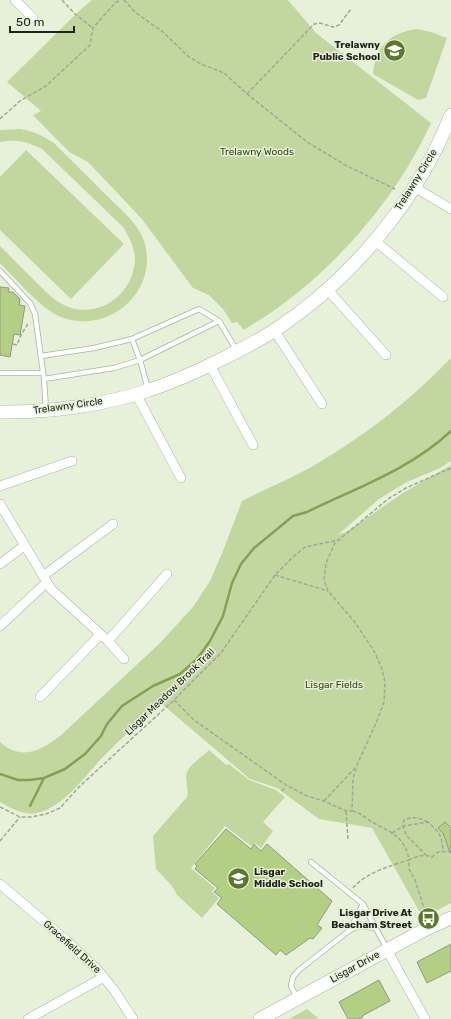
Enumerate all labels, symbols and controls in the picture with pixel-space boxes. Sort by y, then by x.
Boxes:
scale bar [10,8,74,34]
text: 50 m [16,15,44,29]
school or university icon: Trelawny Public School [382,38,408,64]
place label: Trelawny Public School [313,39,380,63]
park label: Trelawny Woods [220,146,294,158]
street label: Trelawny Circle [392,147,440,213]
street label: Trelawny Circle [32,395,104,417]
street label: Lisgar Meadow Brook Trail [123,646,217,738]
park label: Lisgar Fields [305,679,363,691]
school or university icon: Lisgar Middle School [225,865,251,891]
place label: Lisgar Middle School [254,866,323,890]
bus stop icon: Lisgar Drive At Beacham Street [415,906,441,932]
place label: Lisgar Drive At Beacham Street [331,907,412,931]
street label: Gracefield Drive [41,918,103,976]
street label: Lisgar Drive [328,948,382,986]

